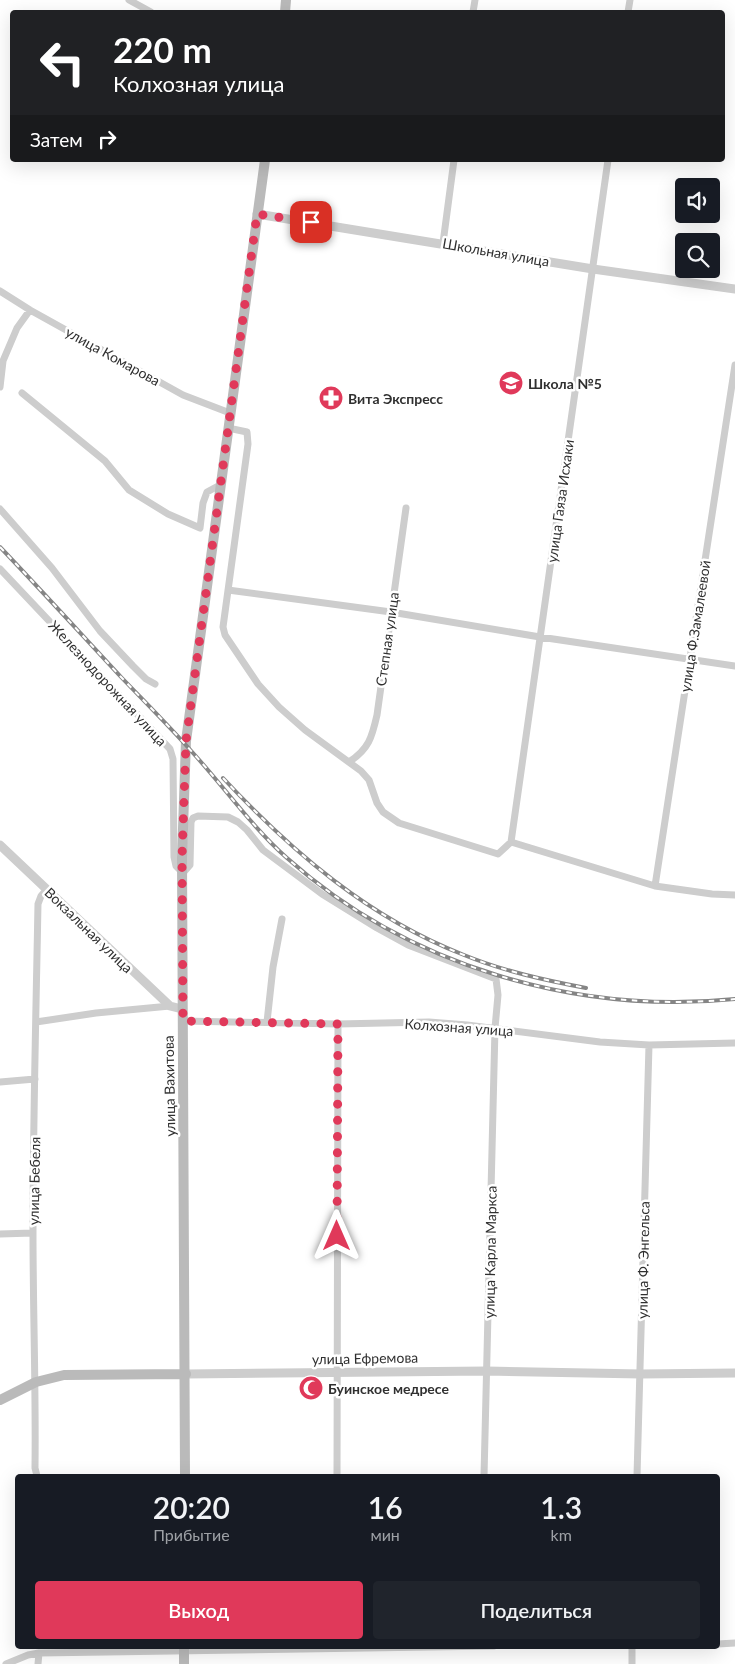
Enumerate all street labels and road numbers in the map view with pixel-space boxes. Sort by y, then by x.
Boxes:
street label: Школьная улица [441,234,551,270]
street label: улица Комарова [63,323,163,389]
street label: улица Гаяза Исхаки [543,438,577,564]
street label: улица Ф.Замалеевой [676,559,714,693]
street label: Степная улица [372,591,402,687]
street label: Железнодорожная улица [45,617,171,749]
street label: Вокзальная улица [41,884,137,976]
street label: Колхозная улица [404,1015,514,1039]
street label: улица Вахитова [160,1035,178,1137]
street label: улица Бебеля [25,1137,43,1225]
street label: улица Карла Маркса [480,1186,500,1318]
street label: улица Ф. Энгельса [633,1201,653,1319]
street label: улица Ефремова [312,1349,418,1367]

